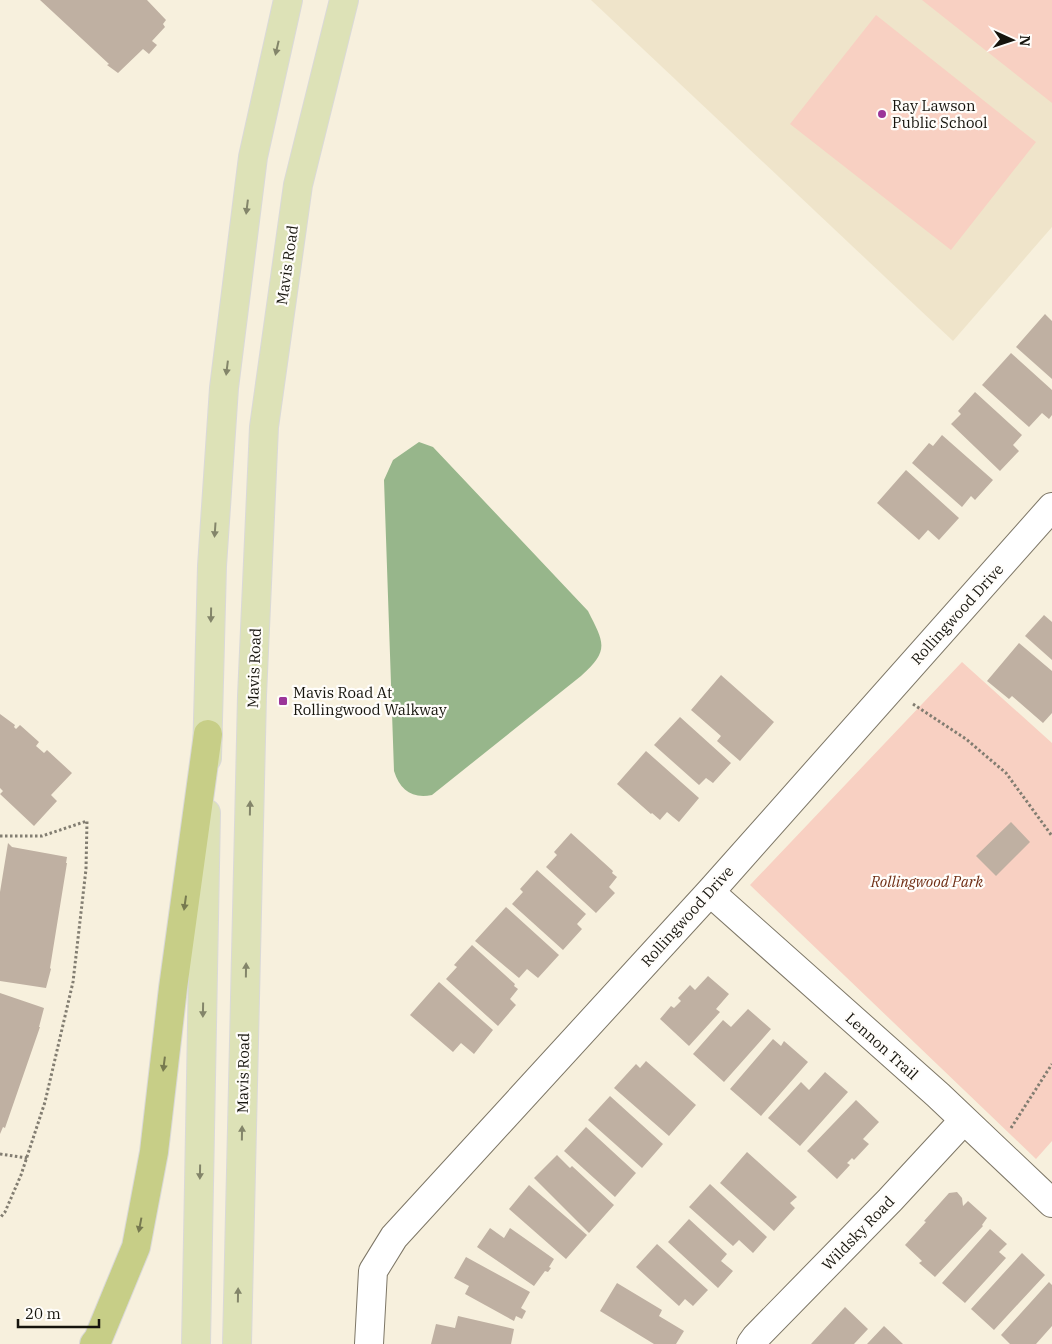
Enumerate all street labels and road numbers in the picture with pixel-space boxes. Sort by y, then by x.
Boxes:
street label: Mavis Road [272,224,302,306]
street label: Rollingwood Drive [907,560,1007,668]
street label: Mavis Road [243,627,265,709]
street label: Rollingwood Drive [637,862,737,970]
street label: Lennon Trail [842,1008,922,1084]
street label: Mavis Road [233,1033,253,1113]
street label: Wildsky Road [818,1192,898,1274]

